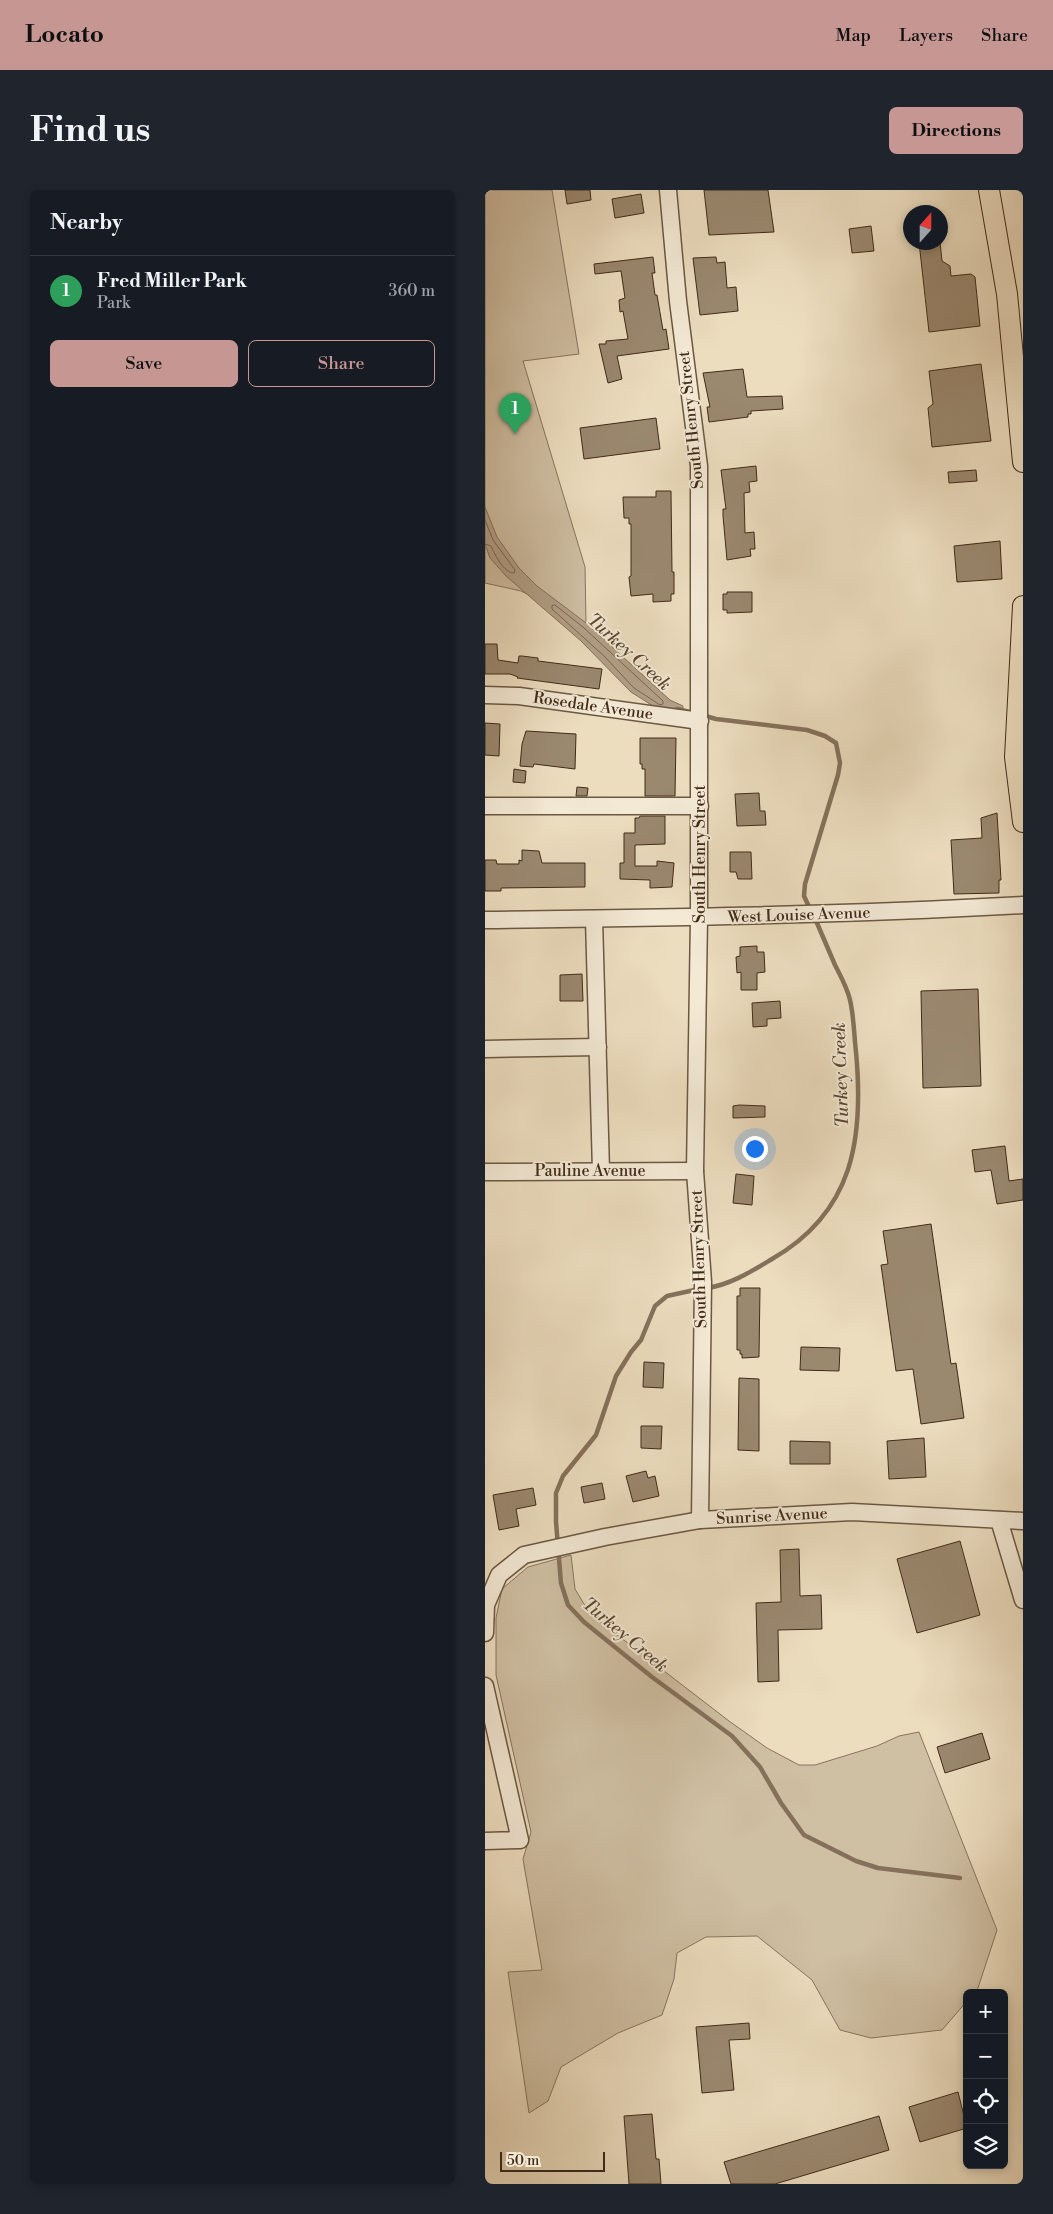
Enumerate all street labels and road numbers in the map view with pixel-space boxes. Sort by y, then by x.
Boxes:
street label: South Henry Street [674,350,708,490]
street label: Rosedale Avenue [532,688,654,724]
street label: South Henry Street [690,784,710,923]
street label: West Louise Avenue [726,903,871,928]
street label: Pauline Avenue [535,1161,646,1181]
street label: South Henry Street [687,1189,711,1329]
street label: Sunrise Avenue [716,1503,828,1529]

